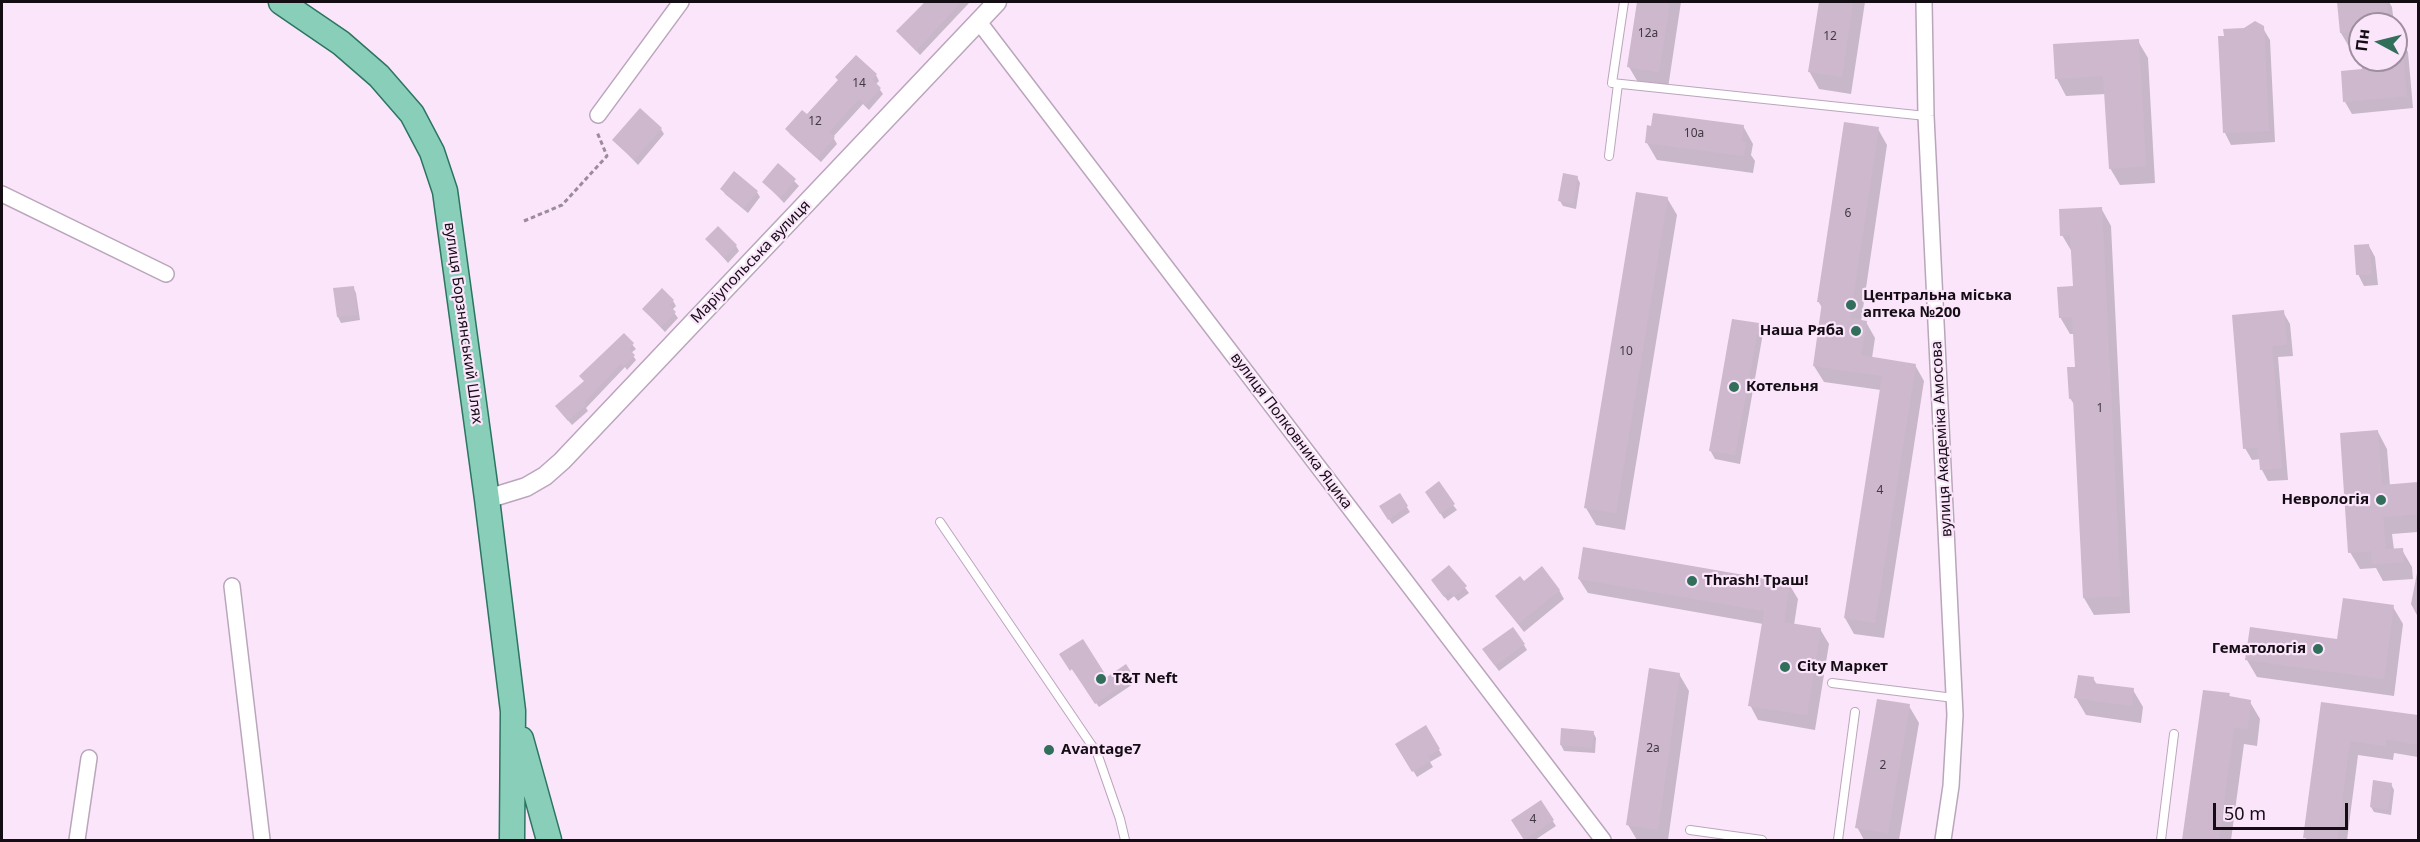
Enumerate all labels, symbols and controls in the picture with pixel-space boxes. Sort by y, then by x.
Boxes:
north arrow [2348,12,2408,72]
house number: 12а [1638,27,1658,41]
text: Пн [2350,27,2374,53]
house number: 12 [1823,30,1837,44]
house number: 14 [852,77,866,91]
house number: 12 [808,115,822,129]
house number: 10а [1684,127,1704,141]
street label: Маріупольська вулиця [688,197,814,327]
house number: 6 [1845,207,1851,221]
street label: вулиця Борзнянський Шлях [440,221,486,425]
place label: Центральна міська аптека №200 [1863,287,2012,322]
marker: Центральна міська аптека №200 [1844,298,1858,312]
place label: Наша Ряба [1760,322,1844,340]
marker: Наша Ряба [1849,324,1863,338]
street label: вулиця Академіка Амосова [1928,341,1956,537]
house number: 10 [1619,345,1633,359]
street label: вулиця Полковника Яцика [1226,349,1356,513]
place label: Котельня [1746,378,1819,396]
marker: Котельня [1727,380,1741,394]
house number: 1 [2097,402,2103,416]
house number: 4 [1877,484,1883,498]
place label: Неврологія [2281,491,2369,509]
marker: Неврологія [2374,493,2388,507]
place label: Thrash! Траш! [1704,572,1808,590]
marker: Thrash! Траш! [1685,574,1699,588]
place label: Гематологія [2212,640,2306,658]
marker: Гематологія [2311,642,2325,656]
place label: City Маркет [1797,658,1888,676]
marker: City Маркет [1778,660,1792,674]
place label: T&T Neft [1113,670,1178,688]
marker: T&T Neft [1094,672,1108,686]
place label: Avantage7 [1061,741,1141,759]
house number: 2а [1646,742,1660,756]
marker: Avantage7 [1042,743,1056,757]
house number: 2 [1880,759,1886,773]
scale bar [2216,791,2351,829]
text: 50 m [2224,801,2266,825]
house number: 4 [1530,813,1536,827]

